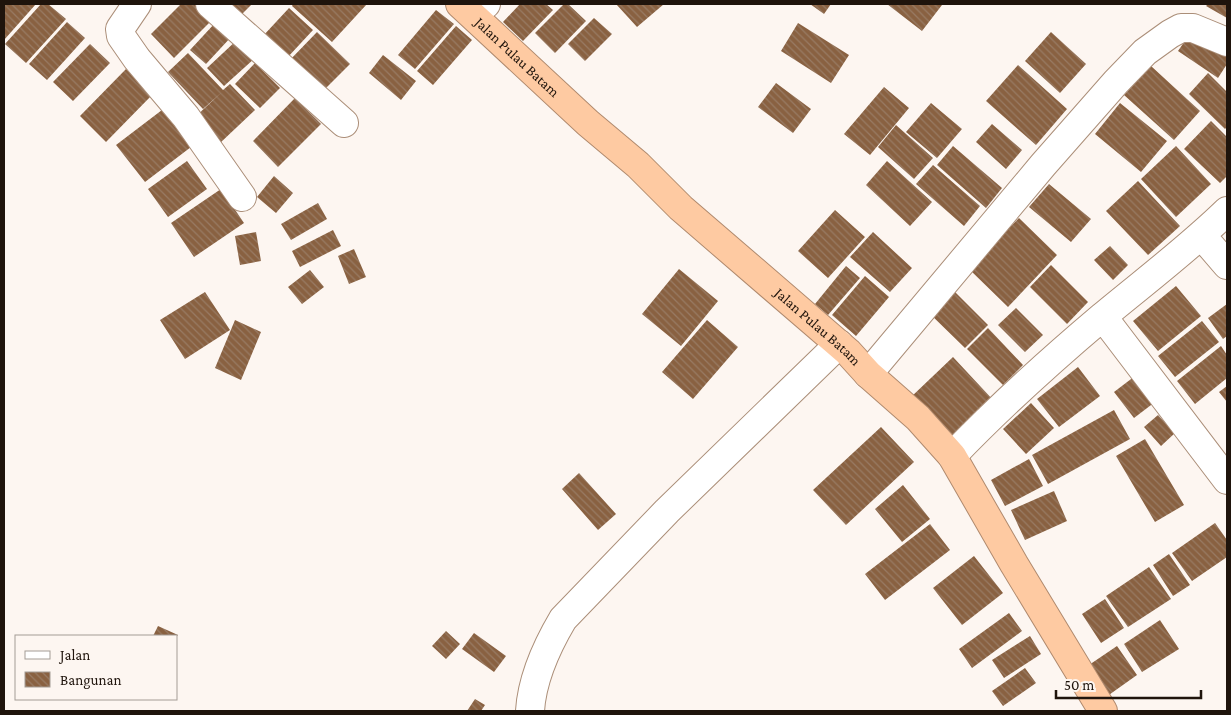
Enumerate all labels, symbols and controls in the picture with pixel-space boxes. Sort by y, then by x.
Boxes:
street label: Jalan Pulau Batam [469,13,563,100]
street label: Jalan Pulau Batam [769,283,864,369]
legend [15,635,178,700]
text: Jalan [58,647,90,664]
scale bar [1056,668,1201,700]
text: Bangunan [60,672,121,689]
text: 50 m [1064,677,1094,693]

